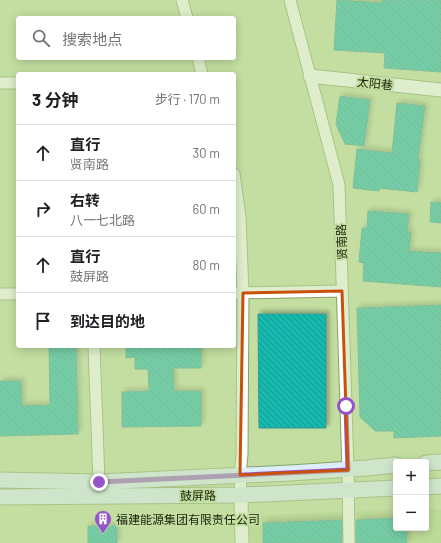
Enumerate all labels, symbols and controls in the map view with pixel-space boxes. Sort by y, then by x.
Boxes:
search box [16,16,236,60]
icon: search [30,27,52,49]
text: 搜索地点 [62,30,122,48]
street label: 太阳巷 [356,74,394,92]
text: 3 分钟 [32,89,79,109]
text: 步行 · 170 m [155,91,220,107]
text: 直行 [70,135,100,153]
icon: ahead [32,142,54,164]
text: 30 m [193,145,220,161]
text: 贤南路 [70,156,109,172]
text: 右转 [70,191,100,209]
icon: right [32,198,54,220]
text: 60 m [193,201,220,217]
text: 八一七北路 [70,212,135,228]
street label: 贤南路 [333,224,349,260]
text: 直行 [70,247,100,265]
icon: ahead [32,254,54,276]
text: 80 m [193,257,220,273]
text: 鼓屏路 [70,268,109,284]
icon: arrive [32,310,54,332]
text: 到达目的地 [70,312,145,330]
route start [337,397,355,415]
map controls [393,459,429,531]
button: + [393,459,429,495]
route end [90,473,108,491]
street label: 鼓屏路 [180,488,216,502]
button: − [393,495,429,531]
building icon: 福建能源集团有限责任公司 [93,509,113,534]
place label: 福建能源集团有限责任公司 [116,512,260,526]

